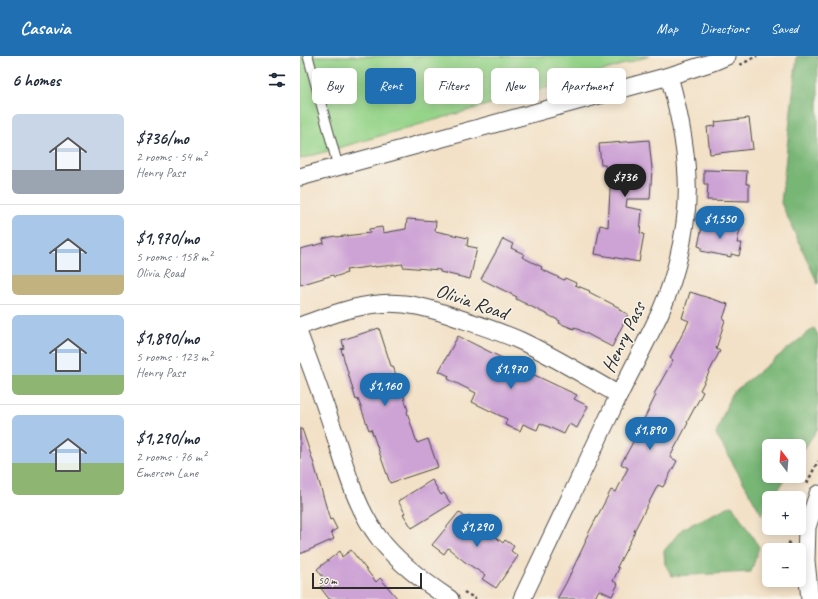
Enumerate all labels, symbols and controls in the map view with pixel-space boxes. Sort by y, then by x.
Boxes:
text: Casavia [20,16,70,40]
text: Map [657,20,678,37]
text: Directions [700,20,749,37]
text: Saved [771,20,798,37]
chip: Buy [312,68,357,104]
chip: Rent [365,68,416,104]
chip: Filters [424,68,483,104]
chip: New [491,68,539,104]
chip: Apartment [547,68,626,104]
icon: filters [266,69,288,91]
text: 6 homes [12,70,60,91]
text: $736/mo [136,128,189,149]
icon: home [44,130,92,178]
text: 2 rooms · 54 m² [136,149,206,165]
pin: $736 [601,164,649,198]
text: Henry Pass [136,165,185,181]
text: $736 [613,169,637,185]
pin: $1,550 [687,206,753,240]
text: $1,550 [704,211,736,227]
text: $1,970/mo [136,228,199,249]
icon: home [44,231,92,279]
text: 5 rooms · 158 m² [136,249,212,265]
text: Olivia Road [136,265,184,281]
street label: Olivia Road [433,278,514,326]
street label: Henry Pass [596,296,652,377]
text: $1,890/mo [136,328,199,349]
icon: home [44,331,92,379]
text: 5 rooms · 123 m² [136,349,212,365]
pin: $1,970 [478,356,544,390]
text: $1,970 [495,361,527,377]
text: Henry Pass [136,365,185,381]
pin: $1,160 [352,373,418,407]
text: $1,160 [369,378,401,394]
pin: $1,890 [617,417,683,451]
text: $1,890 [634,422,666,438]
text: $1,290/mo [136,428,199,449]
icon: home [44,431,92,479]
north arrow [762,439,806,483]
map controls [762,439,806,587]
text: 2 rooms · 76 m² [136,449,206,465]
text: Emerson Lane [136,465,198,481]
button: + [762,491,806,535]
pin: $1,290 [444,514,510,548]
text: $1,290 [461,519,493,535]
button: − [762,543,806,587]
scale bar [312,571,422,590]
text: 50 m [318,573,337,587]

